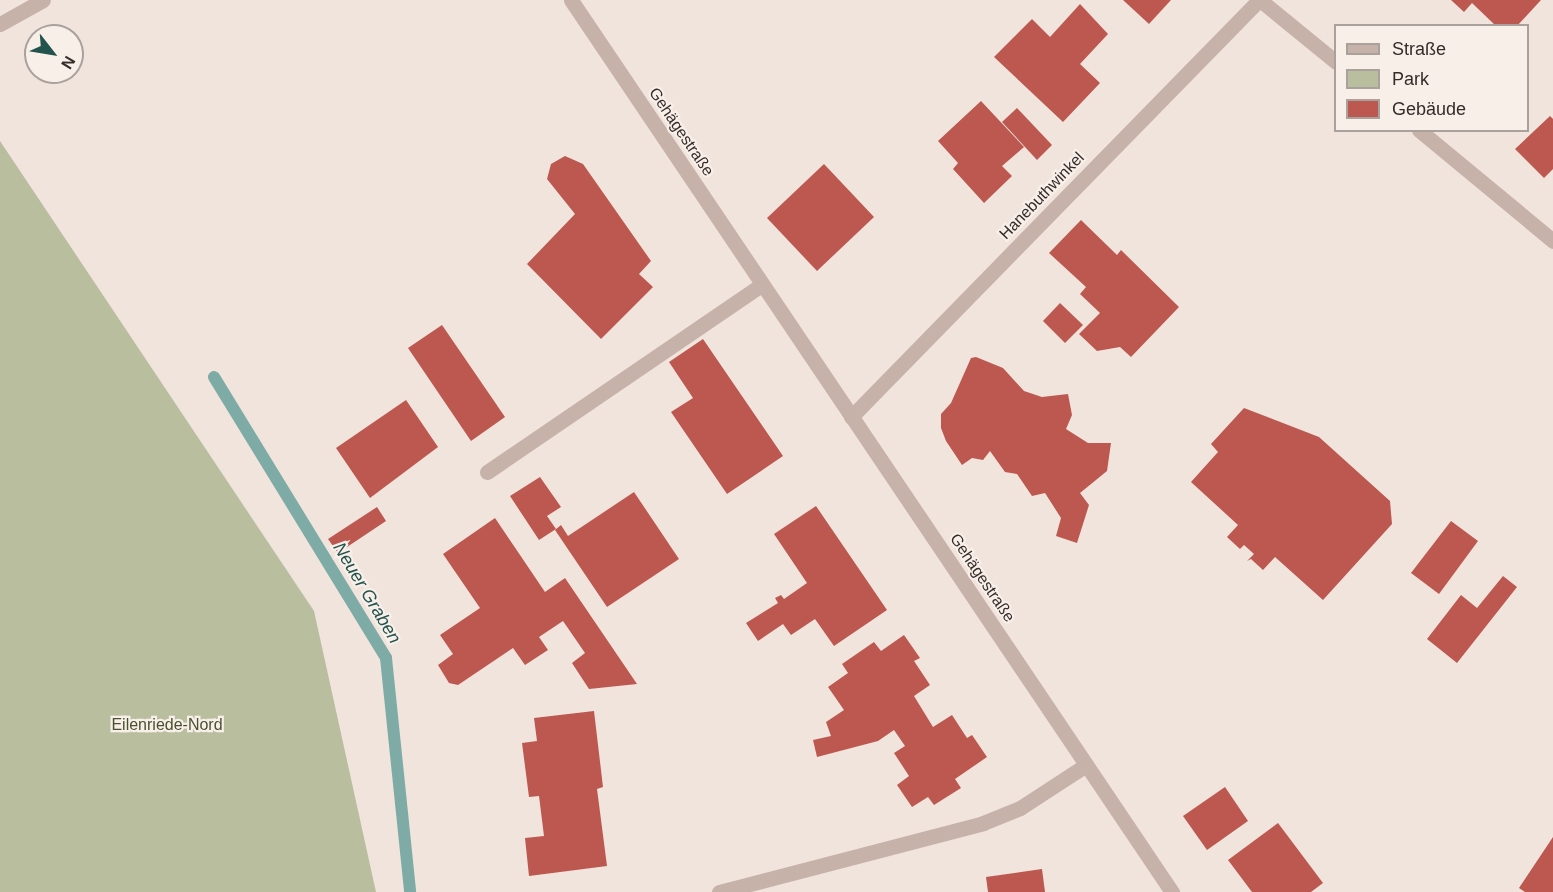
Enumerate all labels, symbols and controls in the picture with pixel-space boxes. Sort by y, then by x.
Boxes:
north arrow [24,24,84,84]
legend [1334,24,1529,132]
text: Straße [1392,39,1446,59]
text: N [58,53,78,72]
text: Park [1392,69,1429,89]
street label: Gehägestraße [644,84,718,180]
text: Gebäude [1392,99,1466,119]
street label: Hanebuthwinkel [996,148,1088,244]
street label: Gehägestraße [945,530,1019,626]
water label: Neuer Graben [328,539,406,647]
park label: Eilenriede-Nord [111,715,223,735]

